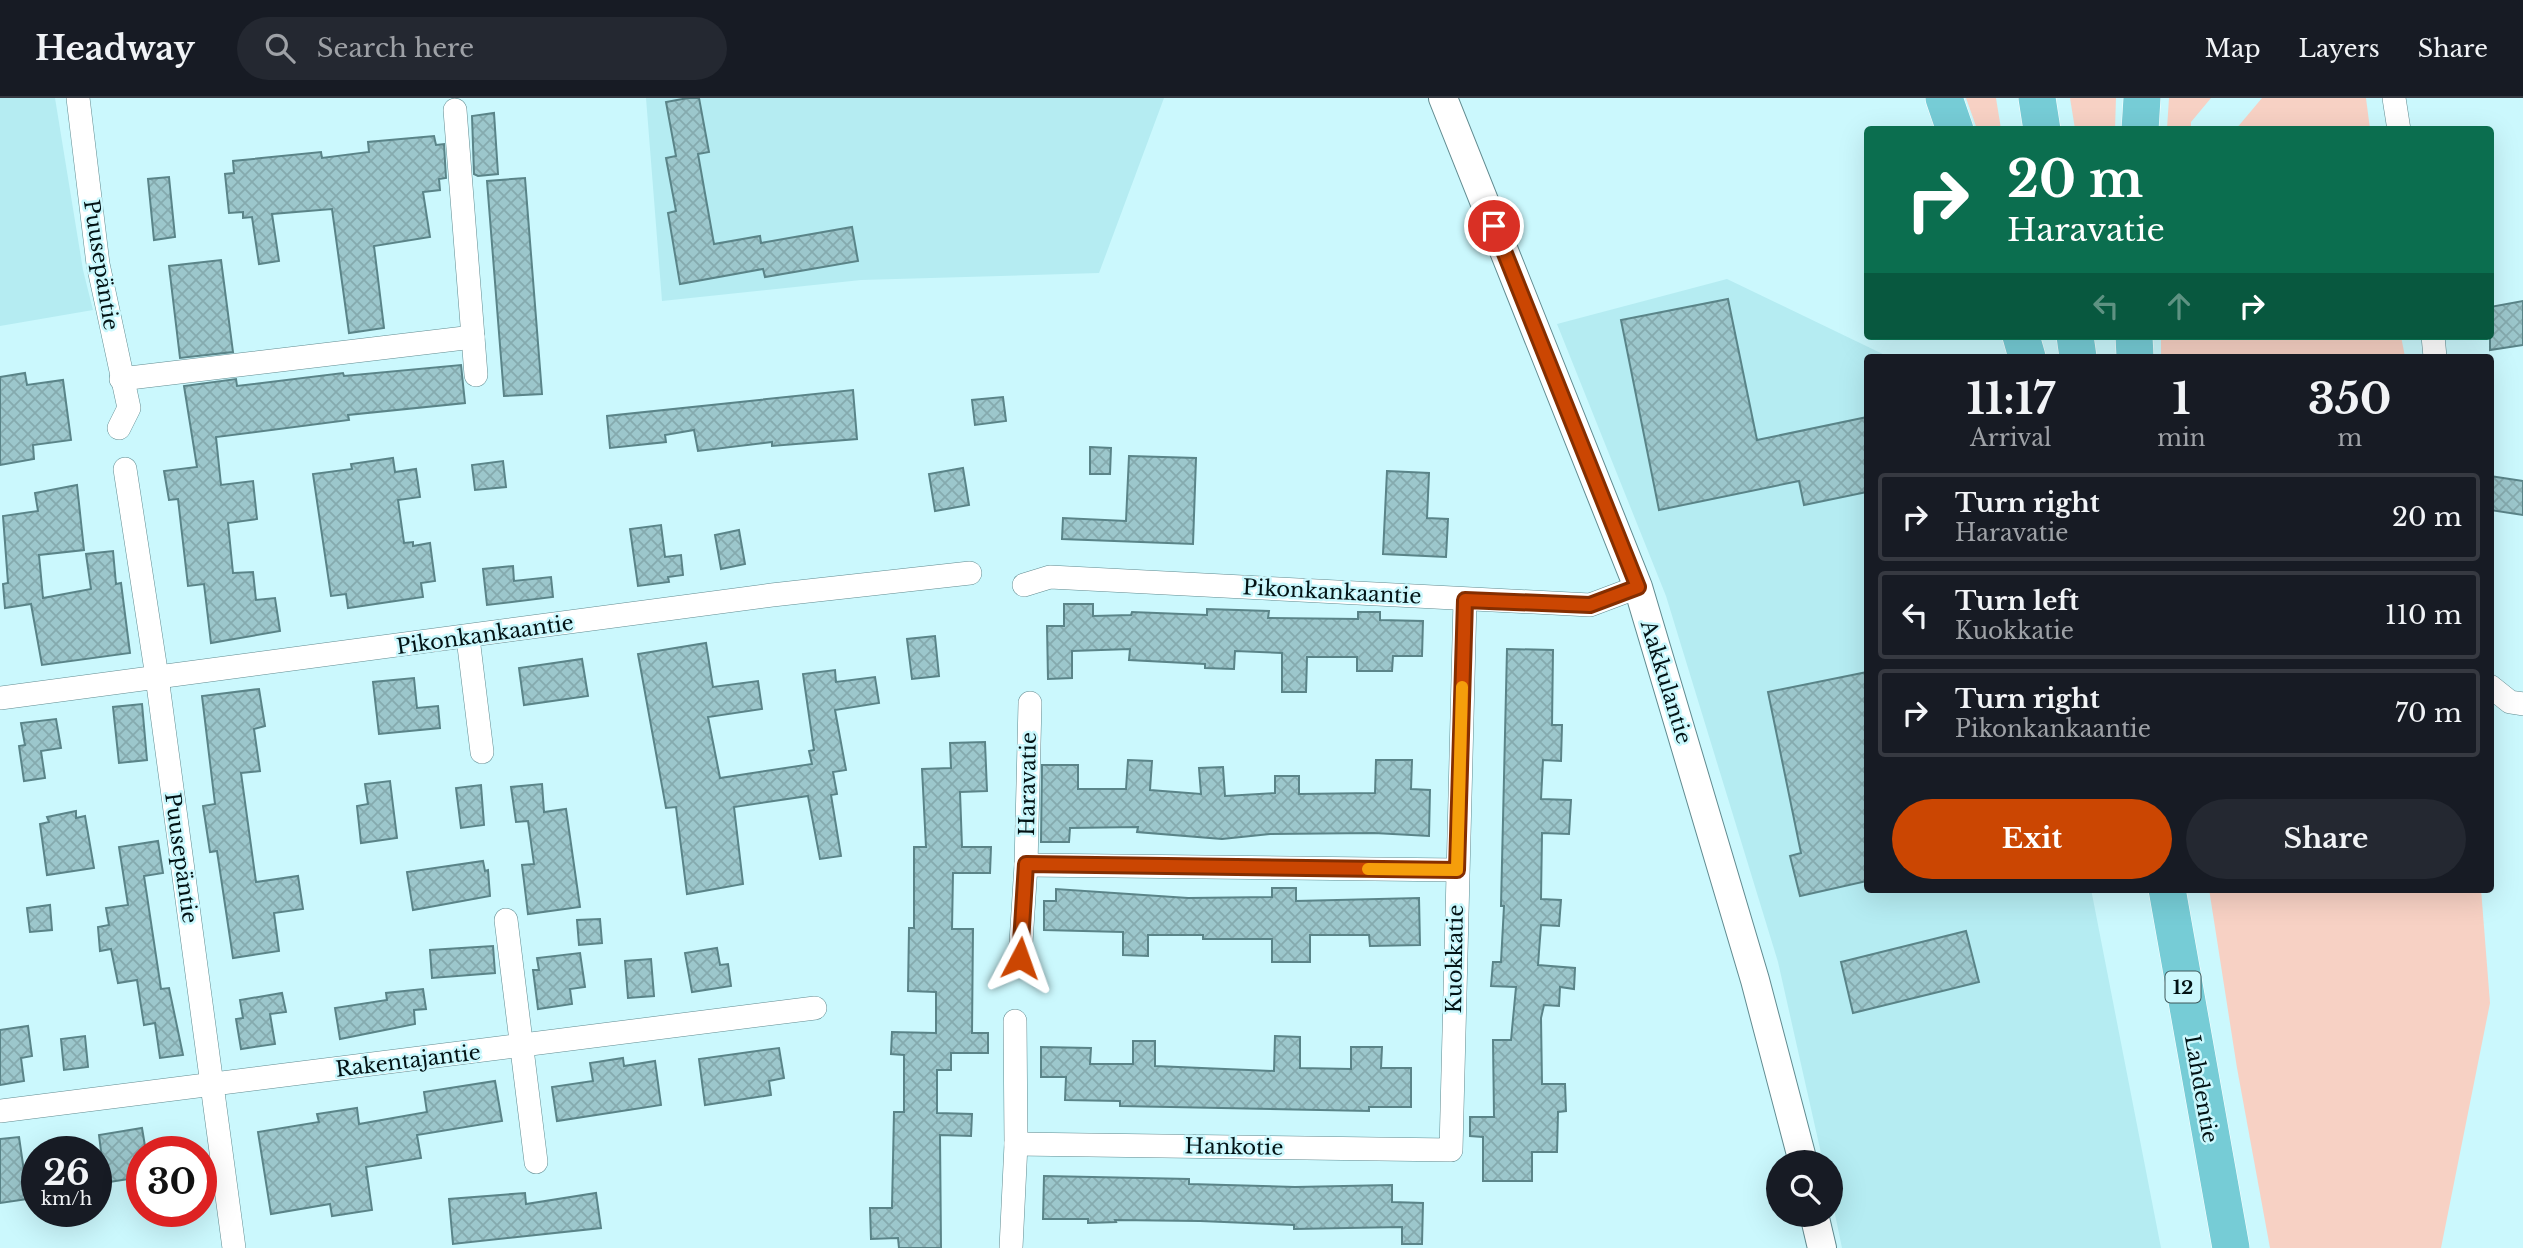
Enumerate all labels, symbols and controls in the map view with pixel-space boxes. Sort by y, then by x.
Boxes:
search box [237,17,727,80]
text: Headway [35,28,195,69]
icon: search [261,29,299,67]
text: Search here [317,32,474,64]
text: Map [2205,34,2261,63]
text: Layers [2299,34,2380,63]
text: Share [2418,34,2488,63]
text: 20 m [2007,149,2143,210]
icon: right [1892,154,1983,245]
pin [1464,196,1524,256]
street label: Puusepäntie [78,198,124,332]
icon: arrive [1475,207,1513,245]
text: Haravatie [2007,210,2165,250]
icon: left [2087,287,2125,325]
icon: ahead [2160,287,2198,325]
icon: right [2233,287,2271,325]
text: 11:17 [1966,373,2055,425]
text: 1 [2172,373,2191,425]
text: 350 [2308,373,2392,425]
text: Arrival [1970,424,2051,452]
text: min [2157,424,2206,452]
text: m [2337,424,2362,452]
text: Turn right [1955,487,2100,519]
icon: right [1896,498,1934,536]
text: 20 m [2392,501,2462,533]
text: Haravatie [1955,519,2069,547]
street label: Pikonkankaantie [1242,574,1422,610]
text: Turn left [1955,585,2079,617]
icon: left [1896,596,1934,634]
text: 110 m [2385,599,2462,631]
street label: Pikonkankaantie [395,610,575,660]
street label: Aakkulantie [1635,616,1697,747]
text: Kuokkatie [1955,617,2074,645]
text: Turn right [1955,683,2100,715]
icon: right [1896,694,1934,732]
text: 70 m [2395,697,2462,729]
text: Pikonkankaantie [1955,715,2151,743]
street label: Haravatie [1014,732,1042,836]
street label: Puusepäntie [159,791,203,925]
button: Exit [1892,799,2172,879]
button: Share [2186,799,2466,879]
street label: Kuokkatie [1441,904,1469,1014]
position arrow [983,921,1057,995]
road number: 12 [2166,972,2200,1002]
street label: Lahdentie [2179,1033,2223,1145]
street label: Rakentajantie [334,1039,482,1083]
street label: Hankotie [1184,1133,1284,1161]
speed limit sign: 30 [126,1136,217,1227]
map controls [1766,1150,1843,1227]
button: search [1766,1150,1843,1227]
text: 26 [43,1151,90,1194]
text: km/h [41,1188,92,1210]

